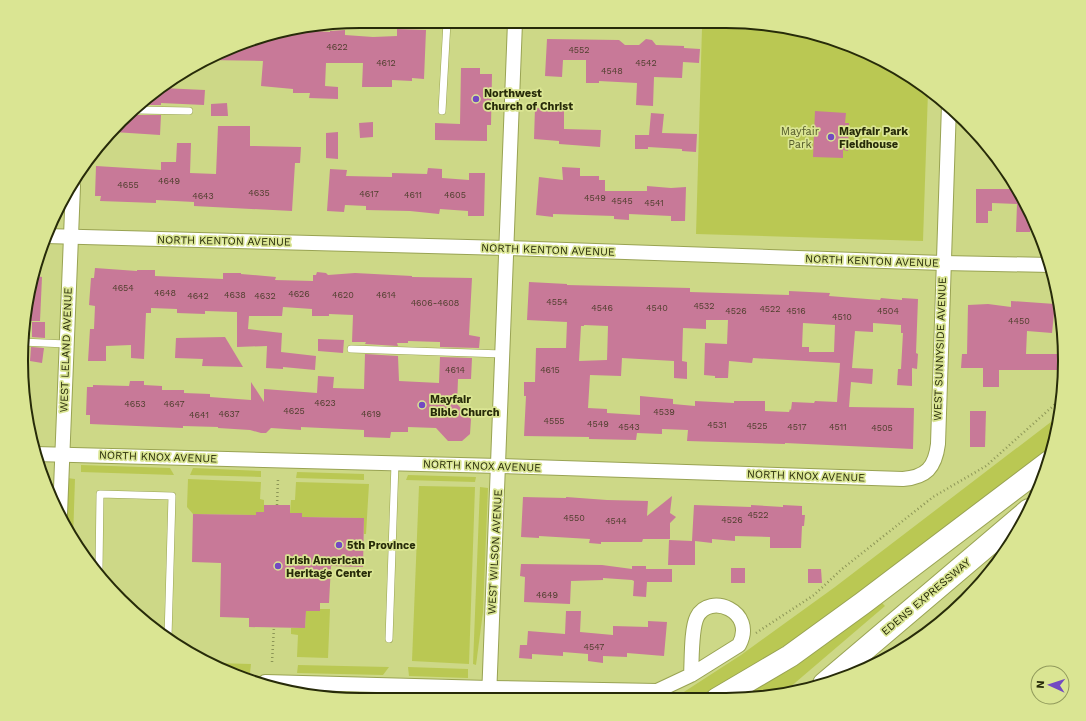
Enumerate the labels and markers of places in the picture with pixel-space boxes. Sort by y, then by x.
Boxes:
place label: Northwest Church of Christ [484,87,573,113]
marker: Northwest Church of Christ [471,94,481,104]
place label: Mayfair Park Fieldhouse [839,125,908,151]
marker: Mayfair Park Fieldhouse [826,132,836,142]
place label: Mayfair Bible Church [430,393,500,419]
marker: Mayfair Bible Church [417,400,427,410]
place label: 5th Province [347,539,416,552]
marker: 5th Province [334,540,344,550]
place label: Irish American Heritage Center [286,554,372,580]
marker: Irish American Heritage Center [273,561,283,571]

